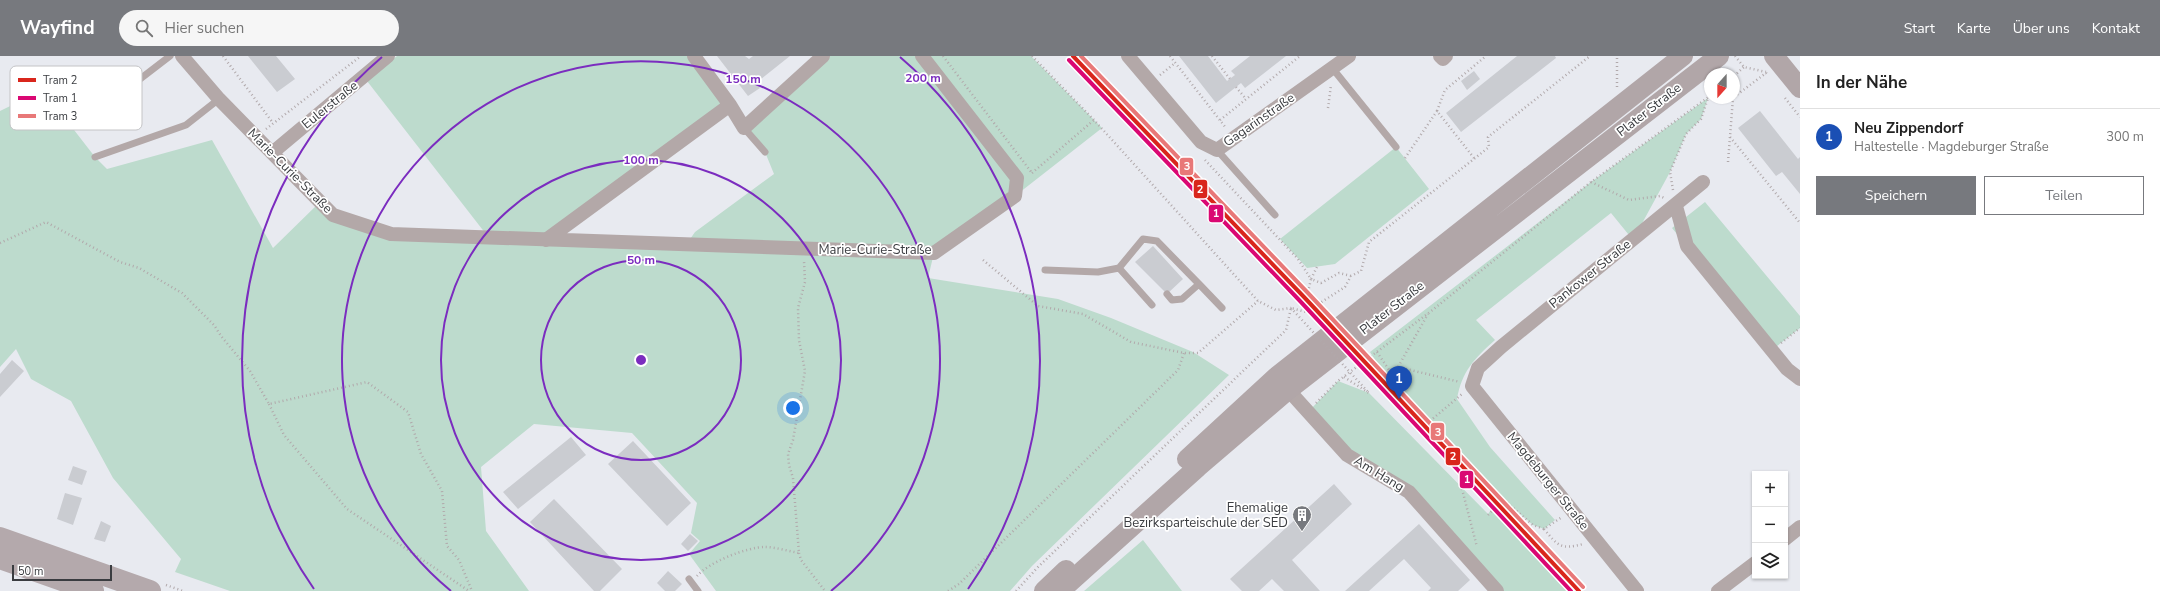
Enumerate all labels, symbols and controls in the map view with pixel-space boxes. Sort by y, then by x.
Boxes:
search box [119,10,399,46]
text: Wayfind [20,15,95,41]
icon: search [133,17,155,39]
text: Hier suchen [165,18,244,38]
text: Start [1904,19,1935,38]
text: Karte [1957,19,1991,38]
text: Über uns [2013,19,2070,38]
text: Kontakt [2092,19,2140,38]
legend [10,66,142,130]
north arrow [1704,68,1740,104]
text: 200 m [905,70,941,86]
text: 150 m [725,71,761,87]
text: In der Nähe [1816,71,1907,94]
text: Tram 2 [43,73,77,88]
street label: Eulerstraße [298,77,362,133]
street label: Plater Straße [1613,79,1685,141]
street label: Gagarinstraße [1220,89,1298,151]
text: Tram 1 [43,91,77,106]
text: Tram 3 [43,109,77,124]
text: Neu Zippendorf [1854,118,1963,138]
street label: Marie-Curie-Straße [244,125,336,217]
text: 1 [1825,128,1833,146]
text: 300 m [2106,128,2144,146]
text: Haltestelle · Magdeburger Straße [1854,138,2049,156]
text: 100 m [623,152,659,168]
line badge: 3 [1179,157,1194,176]
text: 3 [1184,159,1190,174]
button: Speichern [1816,176,1976,215]
button: Teilen [1984,176,2144,215]
line badge: 2 [1193,179,1208,199]
text: 2 [1197,182,1204,197]
line badge: 1 [1208,204,1224,223]
text: 1 [1213,206,1219,221]
street label: Pankower Straße [1545,235,1635,313]
street label: Marie-Curie-Straße [818,241,932,259]
text: 50 m [627,252,655,268]
street label: Plater Straße [1356,277,1428,339]
centre of rings [634,353,648,367]
pin: 1 [1386,366,1412,399]
your location [783,398,803,418]
line badge: 3 [1430,422,1445,441]
text: 3 [1435,425,1441,440]
street label: Magdeburger Straße [1503,428,1593,534]
line badge: 2 [1445,447,1461,466]
text: 2 [1450,449,1457,464]
street label: Am Hang [1350,452,1408,496]
line badge: 1 [1459,470,1474,489]
map controls [1752,471,1788,579]
button: + [1752,471,1788,507]
text: 1 [1464,472,1470,487]
place label: Ehemalige Bezirksparteischule der SED [1123,499,1288,532]
building icon: Ehemalige Bezirksparteischule der SED [1291,504,1313,532]
button: − [1752,507,1788,543]
button: layers [1752,543,1788,579]
scale bar [12,563,112,582]
text: 50 m [18,564,43,579]

